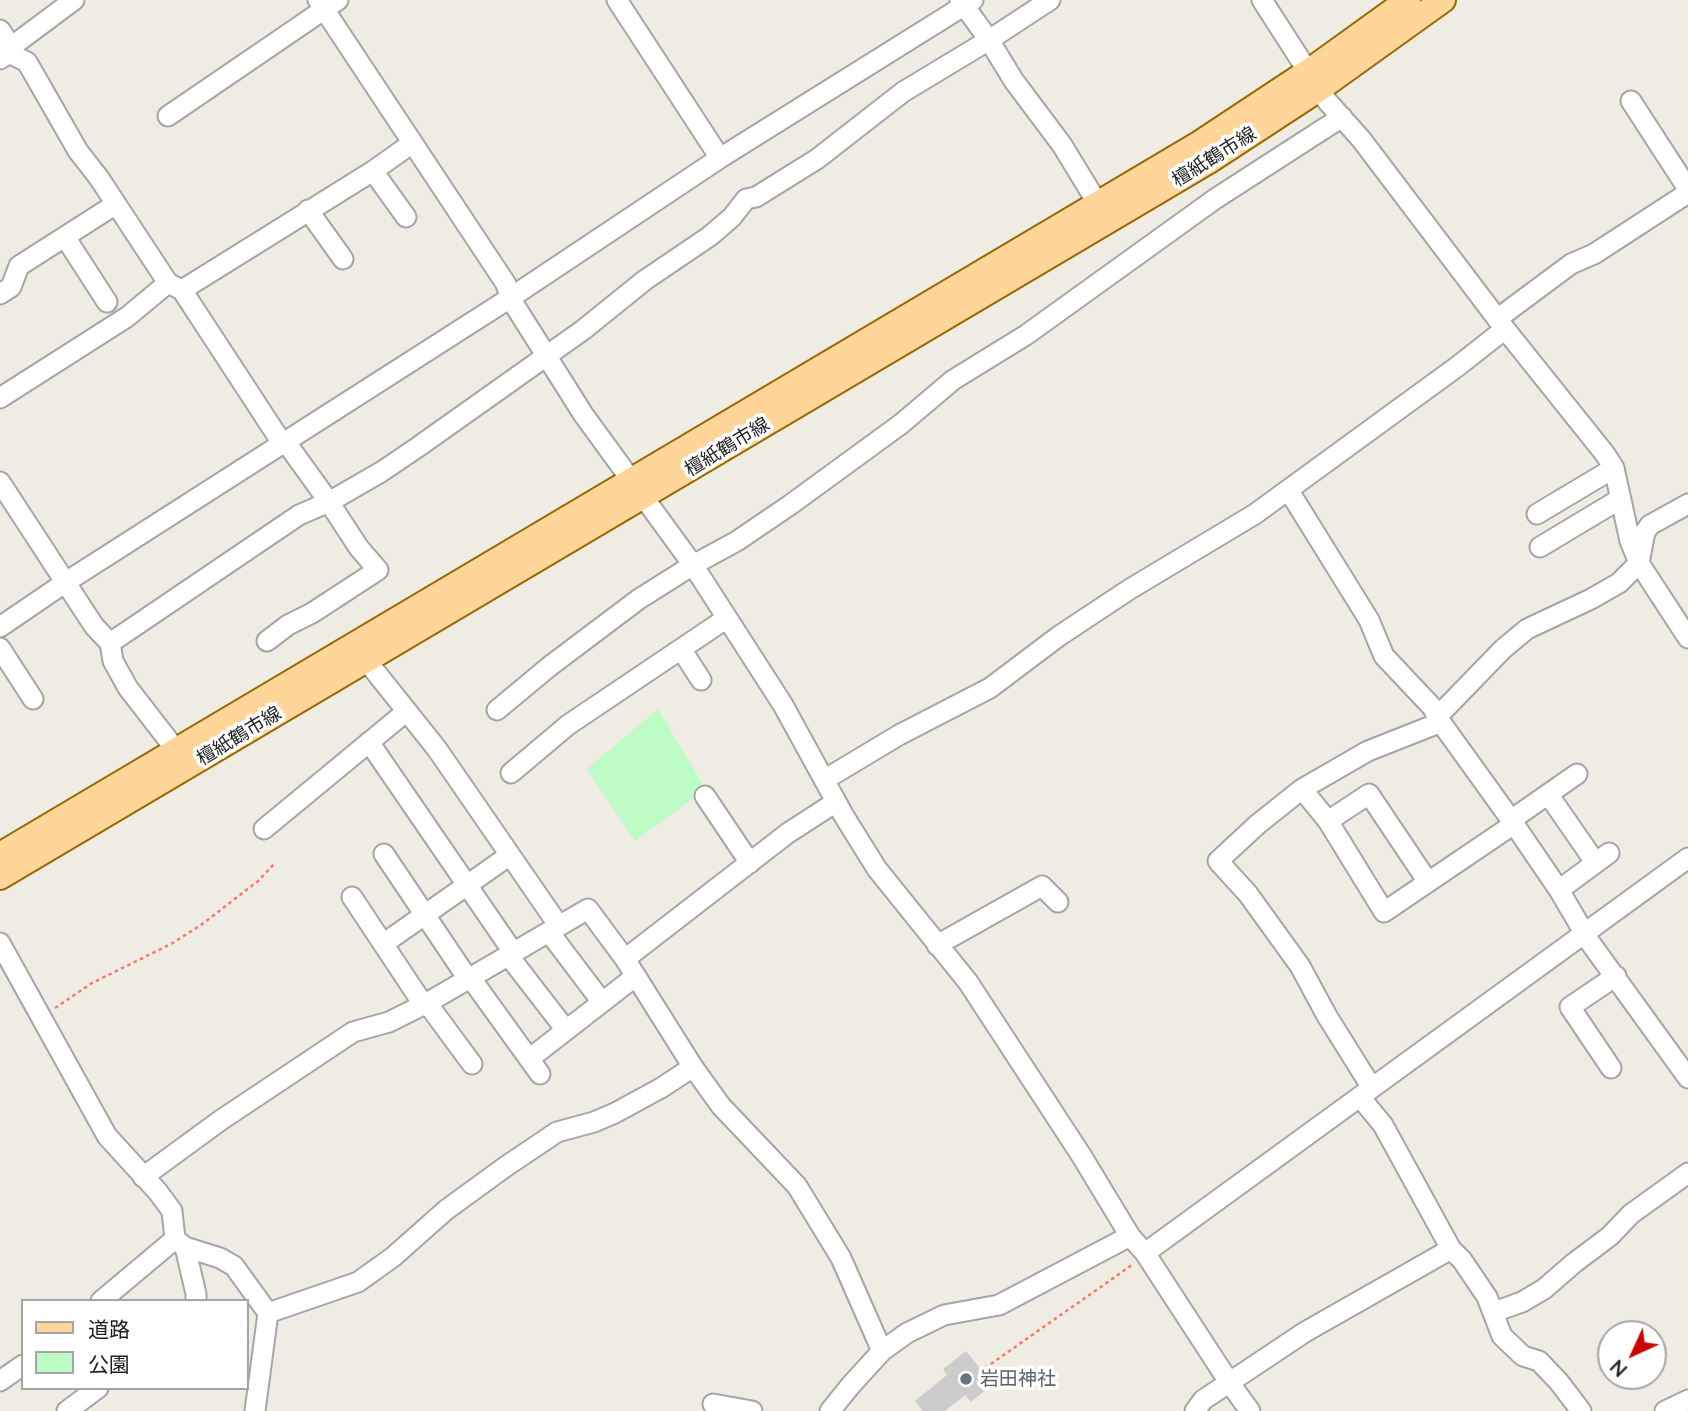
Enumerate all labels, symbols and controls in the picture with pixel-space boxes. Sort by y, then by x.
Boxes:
street label: 檀紙鶴市線 [1168,122,1260,192]
street label: 檀紙鶴市線 [680,413,774,481]
street label: 檀紙鶴市線 [192,702,286,770]
legend [21,1299,248,1390]
text: 道路 [88,1316,130,1341]
north arrow [1597,1320,1667,1390]
text: 公園 [88,1351,130,1376]
text: N [1605,1355,1632,1382]
place label: 岩田神社 [980,1368,1056,1390]
marker: 岩田神社 [958,1371,974,1387]

